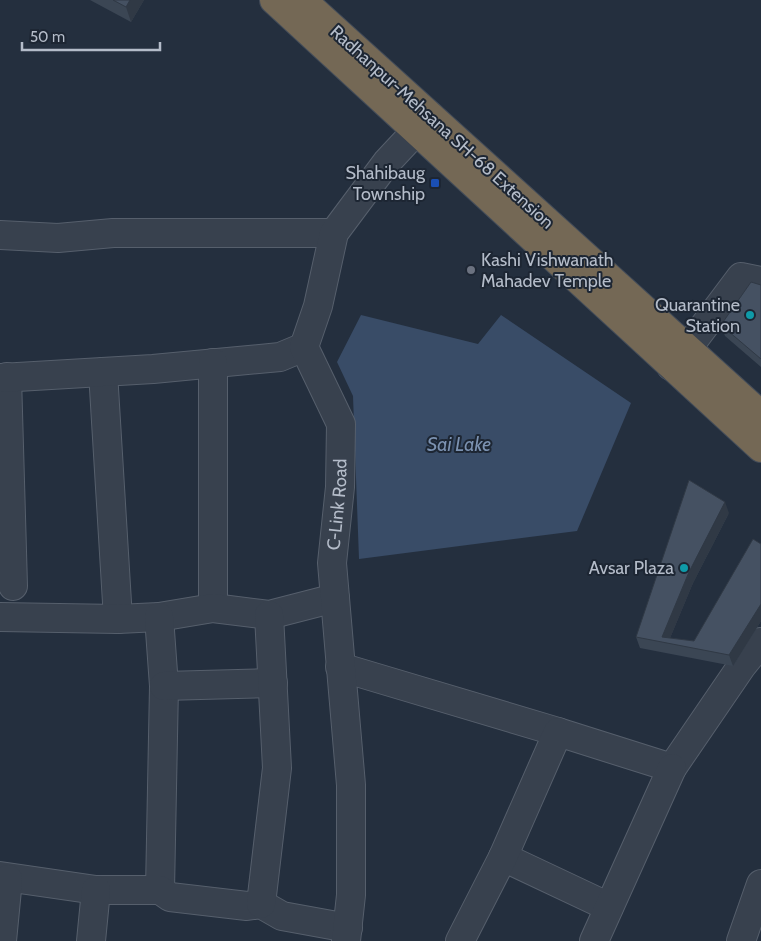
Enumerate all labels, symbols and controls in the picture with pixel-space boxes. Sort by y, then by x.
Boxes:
scale bar [22,20,160,52]
street label: Radhanpur-Mehsana SH-68 Extension [326,21,558,233]
text: 50 m [30,28,65,46]
place label: Shahibaug Township [346,162,426,205]
marker: Shahibaug Township [429,177,441,189]
place label: Kashi Vishwanath Mahadev Temple [481,249,614,292]
marker: Kashi Vishwanath Mahadev Temple [465,264,477,276]
place label: Quarantine Station [655,294,740,337]
marker: Quarantine Station [744,309,756,321]
water label: Sai Lake [427,433,491,456]
street label: C-Link Road [322,458,351,551]
place label: Avsar Plaza [589,557,674,579]
marker: Avsar Plaza [678,562,690,574]

